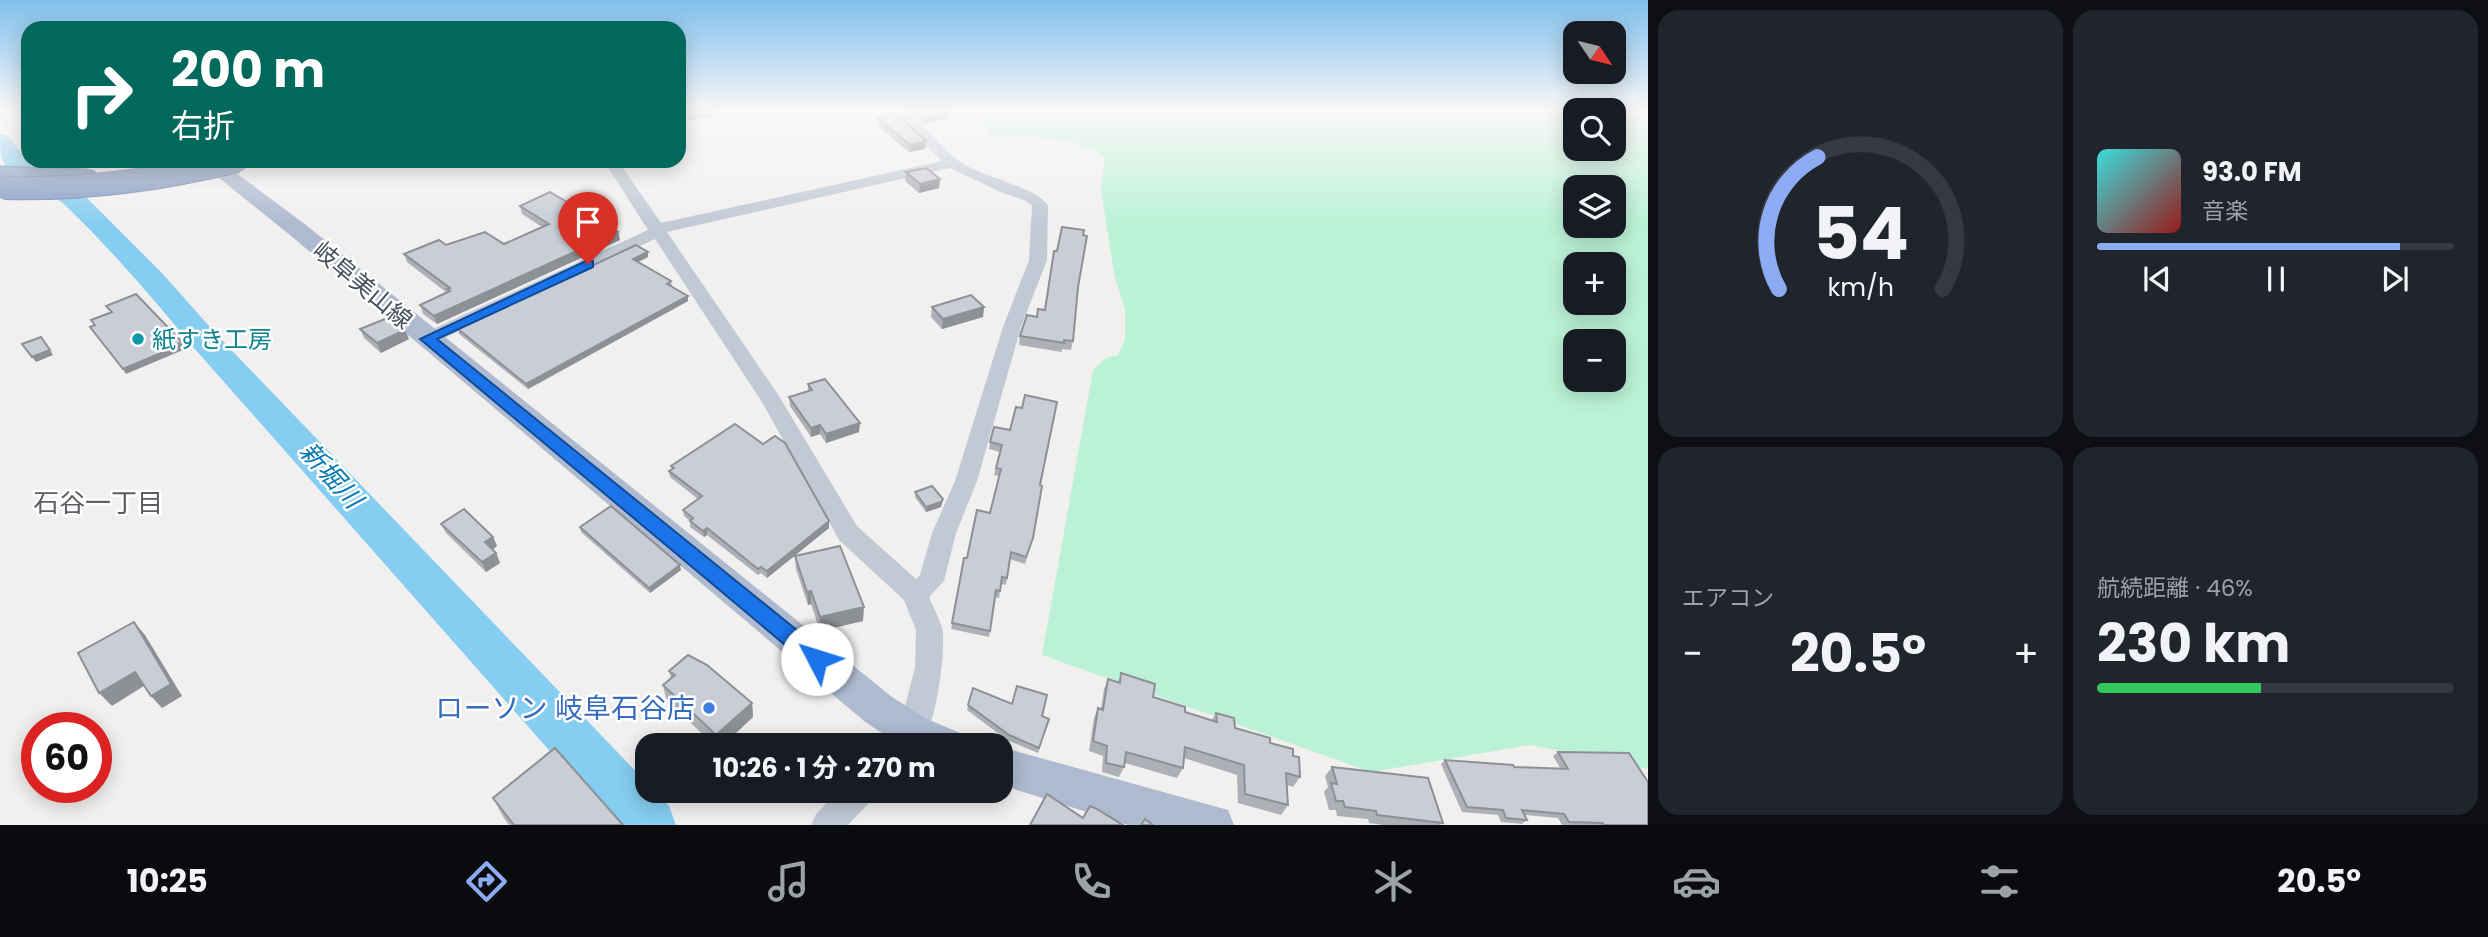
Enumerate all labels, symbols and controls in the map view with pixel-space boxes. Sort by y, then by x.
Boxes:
north arrow [1563,21,1626,84]
map controls [1563,21,1626,392]
text: 200 m [171,36,325,104]
icon: right [56,49,147,140]
button: search [1563,98,1626,161]
text: 右折 [171,103,235,148]
text: 93.0 FM [2202,154,2302,190]
button: layers [1563,175,1626,238]
text: 54 [1812,184,1909,285]
pin [558,192,618,264]
text: 音楽 [2202,195,2248,227]
icon: arrive [569,203,607,241]
street label: 岐阜美山線 [306,234,420,336]
button: + [1563,252,1626,315]
icon: previous [2138,260,2176,298]
icon: pause [2257,260,2295,298]
icon: next [2376,260,2414,298]
text: km/h [1827,270,1894,305]
place label: 紙すき工房 [152,323,272,356]
button: − [1563,329,1626,392]
marker: 紙すき工房 [130,331,146,347]
water label: 新堀川 [292,434,372,518]
district label: 石谷一丁目 [33,485,163,521]
text: 航続距離 · 46% [2097,572,2253,604]
text: エアコン [1682,582,1774,614]
text: 230 km [2097,607,2290,680]
text: 20.5° [1790,617,1926,690]
position arrow [780,622,854,696]
text: − [1682,627,1703,680]
text: + [2013,627,2039,680]
place label: ローソン 岐阜石谷店 [436,689,695,728]
marker: ローソン 岐阜石谷店 [701,700,717,716]
speed limit sign: 60 [21,712,112,803]
text: 10:26 · 1 分 · 270 m [712,750,936,786]
icon: directions [462,857,511,906]
icon: music [764,857,813,906]
icon: phone [1067,857,1116,906]
icon: climate [1369,857,1418,906]
icon: car [1672,857,1721,906]
icon: filters [1975,857,2024,906]
text: 10:25 [127,858,208,903]
text: 20.5° [2277,858,2361,903]

